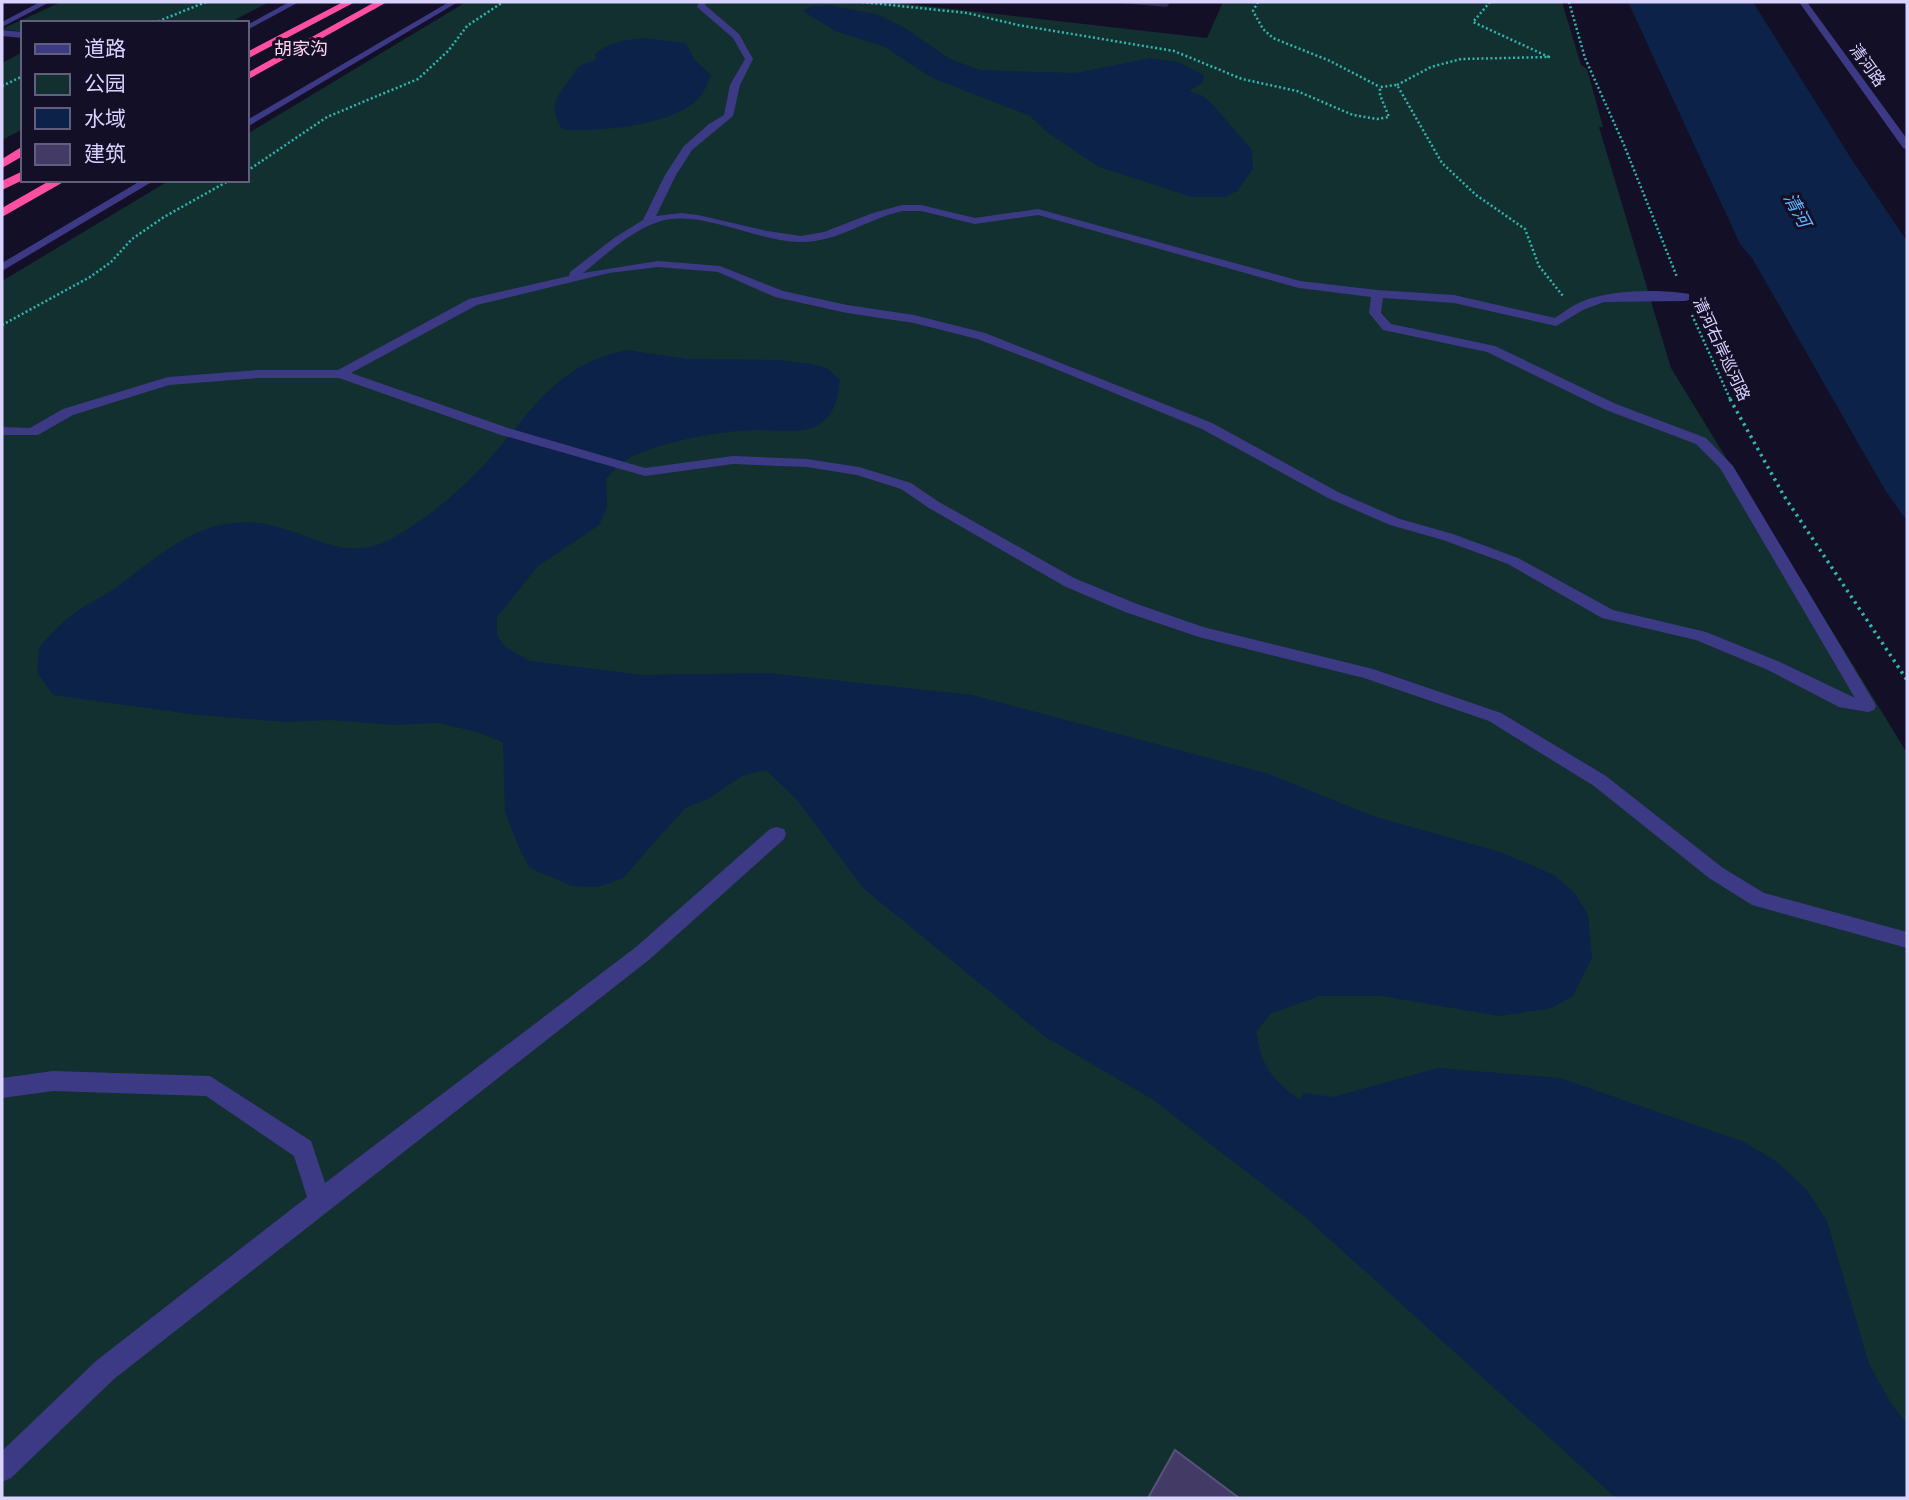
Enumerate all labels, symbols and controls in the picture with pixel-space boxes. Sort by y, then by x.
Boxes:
legend [21,21,248,182]
text: 道路 [84,34,126,64]
district label: 胡家沟 [274,37,328,62]
street label: 清河路 [1844,40,1890,91]
text: 公园 [84,69,126,99]
text: 水域 [84,104,126,134]
text: 建筑 [84,139,126,169]
water label: 清河 [1777,188,1817,235]
street label: 清河右岸巡河路 [1687,294,1755,405]

